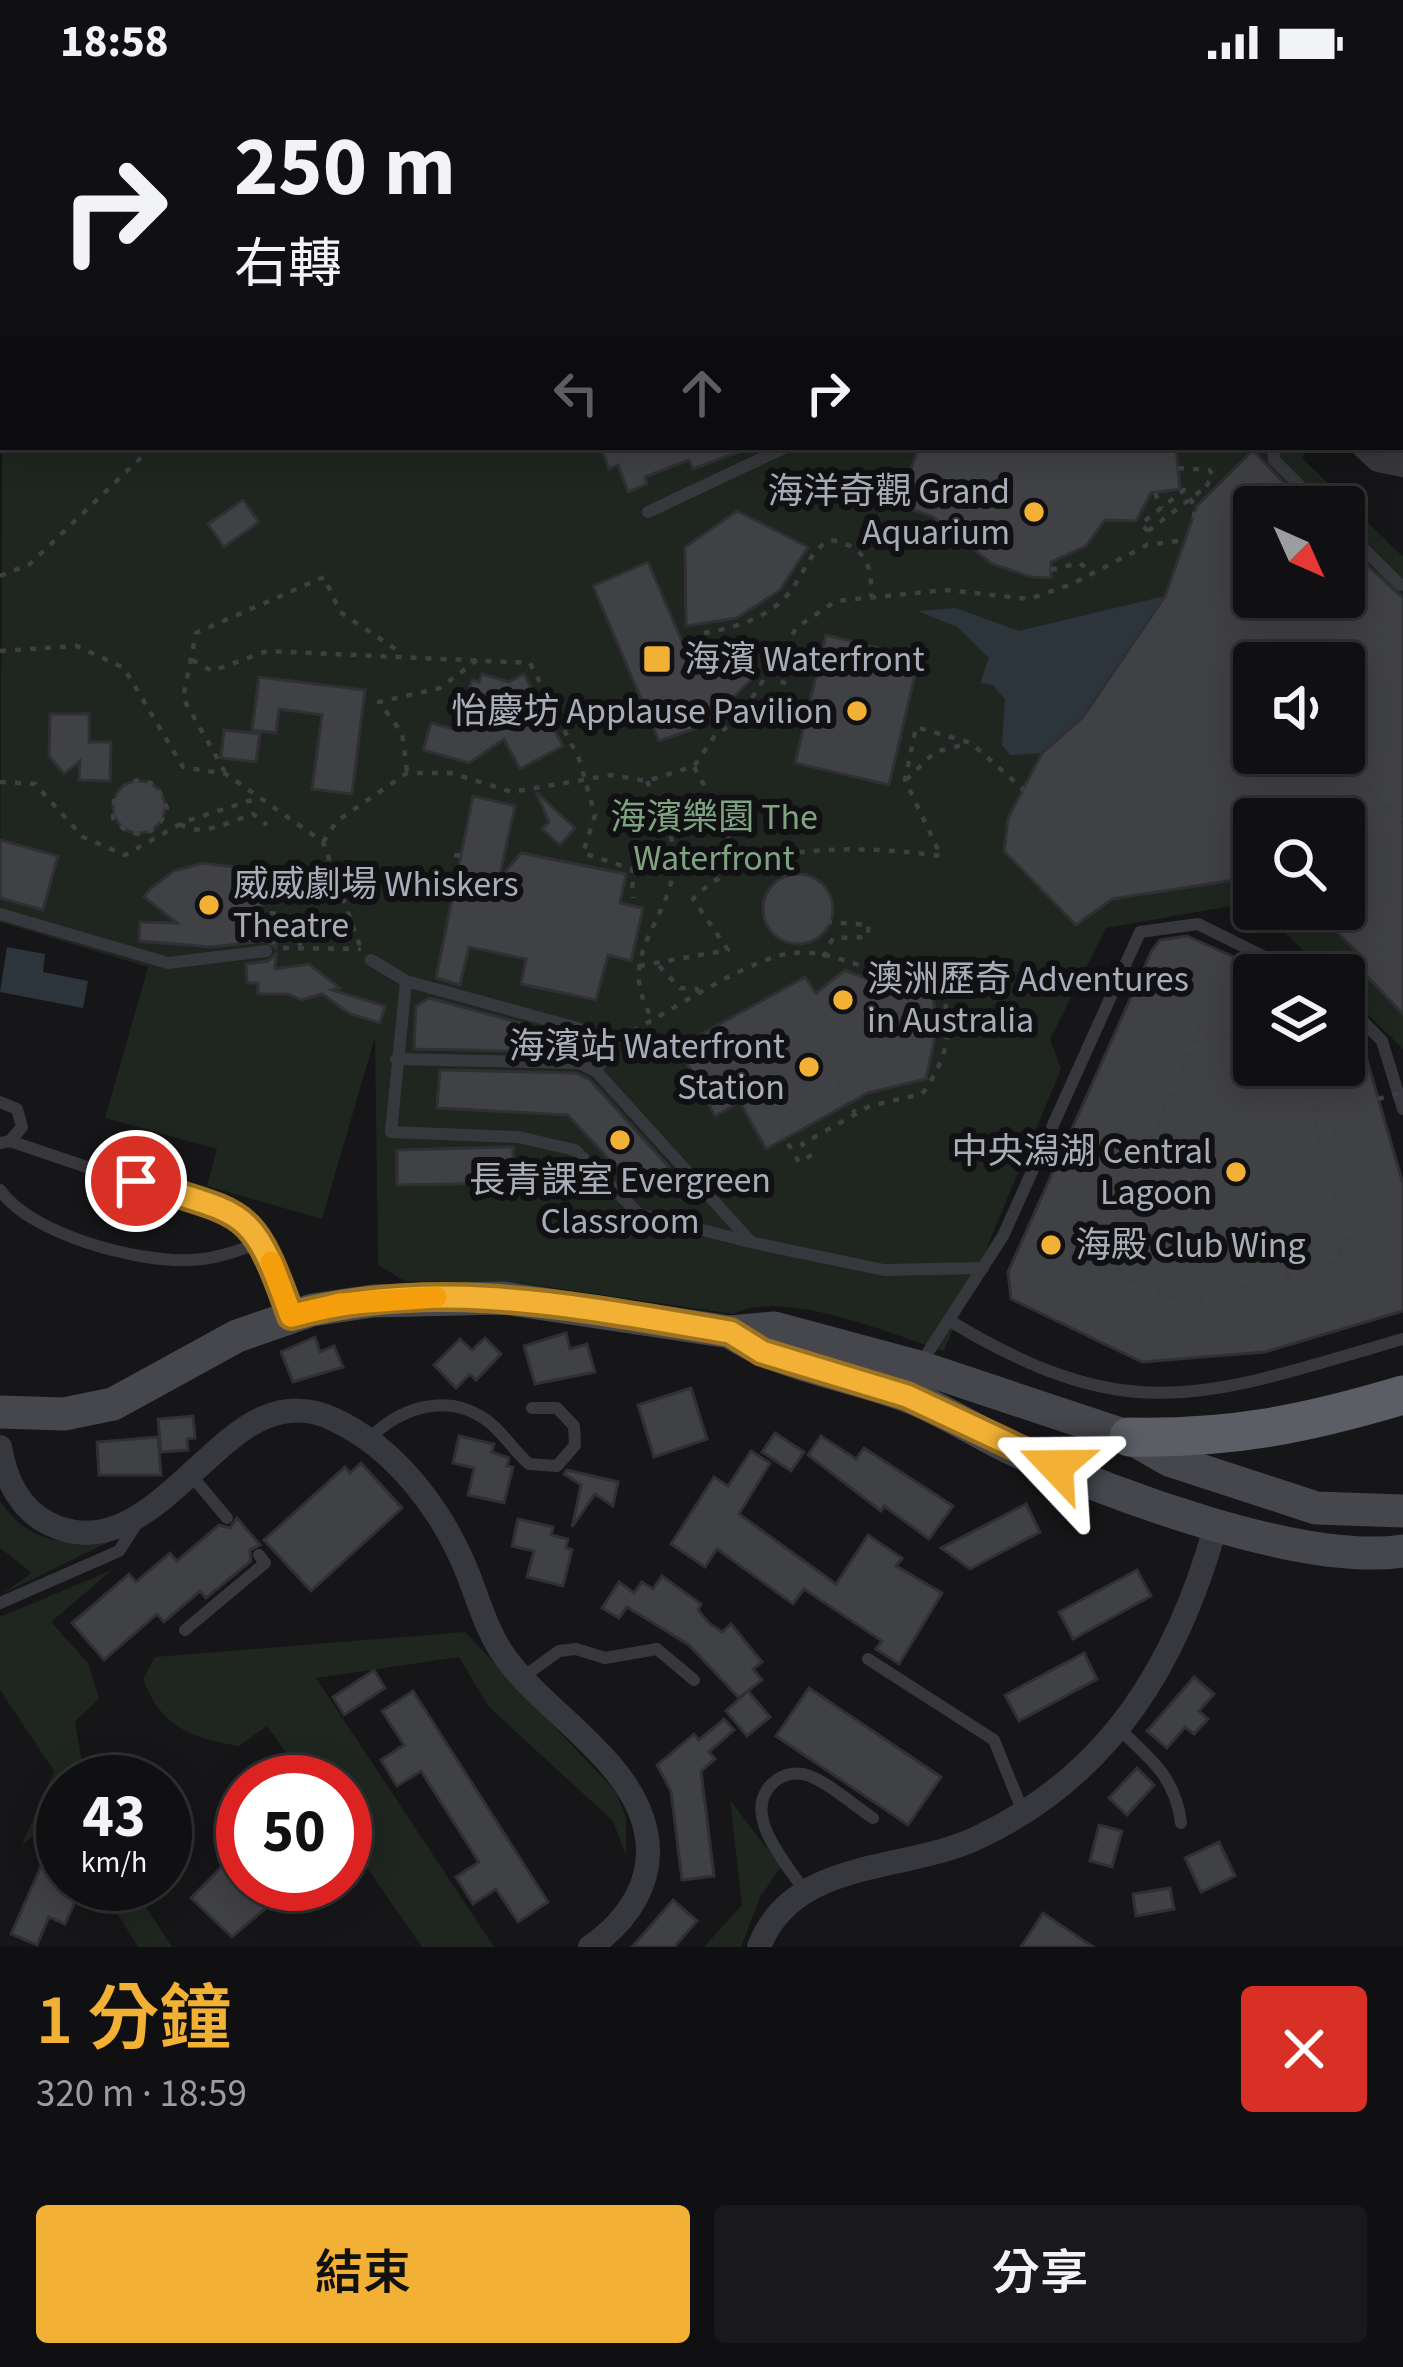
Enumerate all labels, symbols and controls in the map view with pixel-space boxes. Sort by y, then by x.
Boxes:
text: 18:58 [60,10,169,74]
text: 250 m [234,108,456,228]
icon: right [36,132,192,288]
text: 右轉 [234,227,342,304]
icon: left [543,360,609,426]
icon: ahead [669,360,735,426]
icon: right [795,360,861,426]
place label: 海洋奇觀 Grand Aquarium [767,466,1010,558]
north arrow [1233,486,1365,618]
map controls [1233,486,1365,1086]
marker: 海洋奇觀 Grand Aquarium [1021,499,1047,525]
place label: 海濱 Waterfront [684,634,925,685]
button: sound [1233,642,1365,774]
marker: 海濱 Waterfront [641,643,673,675]
place label: 怡慶坊 Applause Pavilion [451,686,833,737]
marker: 怡慶坊 Applause Pavilion [844,698,870,724]
park label: 海濱樂園 The Waterfront [610,792,818,884]
button: search [1233,798,1365,930]
place label: 威威劇場 Whiskers Theatre [233,859,519,951]
marker: 威威劇場 Whiskers Theatre [196,892,222,918]
place label: 澳洲歷奇 Adventures in Australia [867,954,1189,1046]
button: layers [1233,954,1365,1086]
marker: 澳洲歷奇 Adventures in Australia [830,987,856,1013]
place label: 海濱站 Waterfront Station [508,1021,785,1113]
marker: 海濱站 Waterfront Station [796,1054,822,1080]
place label: 中央潟湖 Central Lagoon [952,1126,1212,1218]
marker: 長青課室 Evergreen Classroom [607,1127,633,1153]
pin [85,1130,187,1232]
icon: arrive [103,1148,169,1214]
place label: 長青課室 Evergreen Classroom [469,1155,771,1247]
marker: 中央潟湖 Central Lagoon [1223,1159,1249,1185]
place label: 海殿 Club Wing [1075,1220,1306,1271]
marker: 海殿 Club Wing [1038,1232,1064,1258]
position arrow [993,1403,1119,1529]
speed limit sign: 50 [216,1755,372,1911]
text: 43 [82,1775,146,1860]
text: km/h [81,1841,147,1884]
text: 1 分鐘 [36,1969,231,2072]
button: close [1241,1986,1367,2112]
text: 320 m · 18:59 [36,2066,247,2122]
button: 結束 [36,2205,690,2343]
button: 分享 [714,2205,1367,2343]

